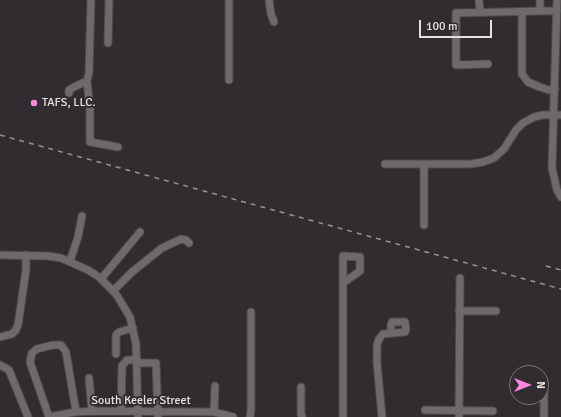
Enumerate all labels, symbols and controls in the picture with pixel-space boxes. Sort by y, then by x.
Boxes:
scale bar [421,12,494,38]
text: 100 m [426,19,458,34]
place label: TAFS, LLC. [42,96,96,110]
marker: TAFS, LLC. [29,98,39,108]
north arrow [509,365,549,405]
text: N [534,381,547,389]
street label: South Keeler Street [91,394,191,408]

